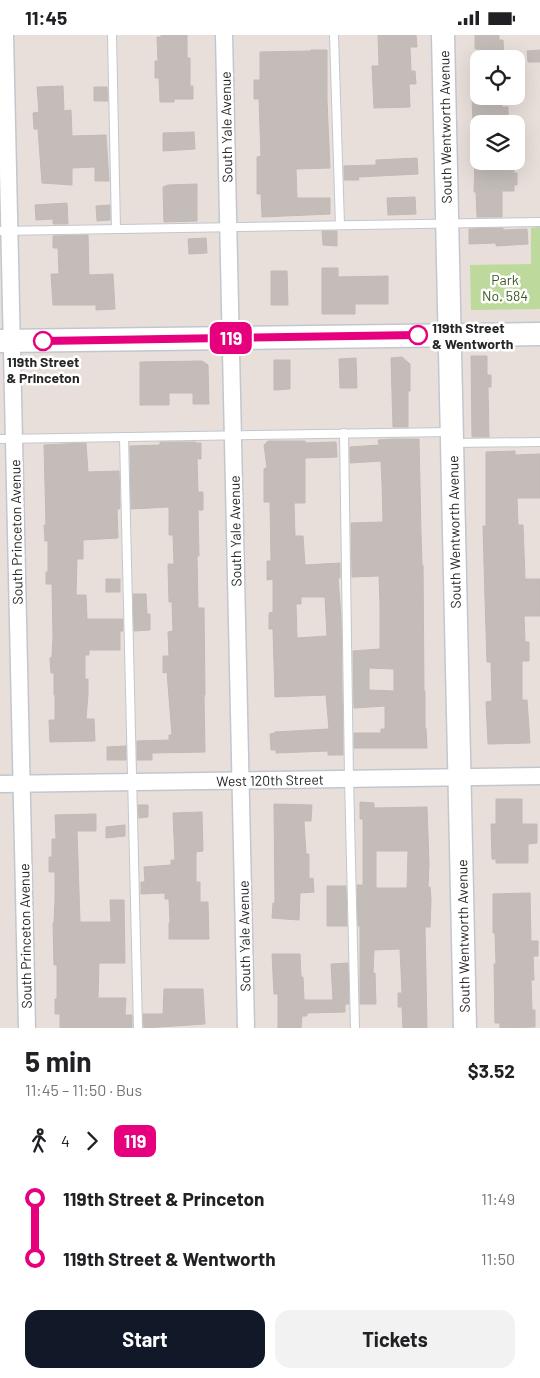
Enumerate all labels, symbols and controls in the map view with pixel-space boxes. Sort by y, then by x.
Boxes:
text: 11:45 [25,6,67,29]
street label: South Wentworth Avenue [435,50,455,204]
map controls [470,50,525,170]
button: locate [470,50,525,105]
street label: South Yale Avenue [217,71,235,183]
button: layers [470,115,525,170]
park label: Park No. 584 [482,271,528,304]
place label: 119th Street & Wentworth [432,319,513,352]
line badge: 119 [202,322,260,354]
marker: 119th Street & Wentworth [408,325,428,345]
text: 119 [220,327,242,349]
marker: 119th Street & Princeton [33,331,53,351]
place label: 119th Street & Princeton [6,353,80,386]
street label: South Wentworth Avenue [444,455,464,609]
street label: South Princeton Avenue [6,459,26,605]
street label: South Yale Avenue [226,475,244,587]
street label: West 120th Street [216,771,324,789]
street label: South Wentworth Avenue [453,859,473,1013]
street label: South Princeton Avenue [15,863,35,1009]
street label: South Yale Avenue [235,880,253,992]
text: 5 min [25,1044,92,1078]
text: $3.52 [468,1059,515,1082]
text: 11:45 – 11:50 · Bus [25,1080,142,1099]
icon: walk [25,1127,53,1155]
icon: forward [78,1127,106,1155]
text: 119 [124,1130,146,1152]
text: 4 [61,1131,70,1150]
text: 119th Street & Princeton [63,1187,264,1210]
text: 11:49 [481,1189,515,1208]
text: 119th Street & Wentworth [63,1247,276,1270]
text: 11:50 [481,1249,515,1268]
button: Start [25,1310,265,1368]
button: Tickets [275,1310,515,1368]

